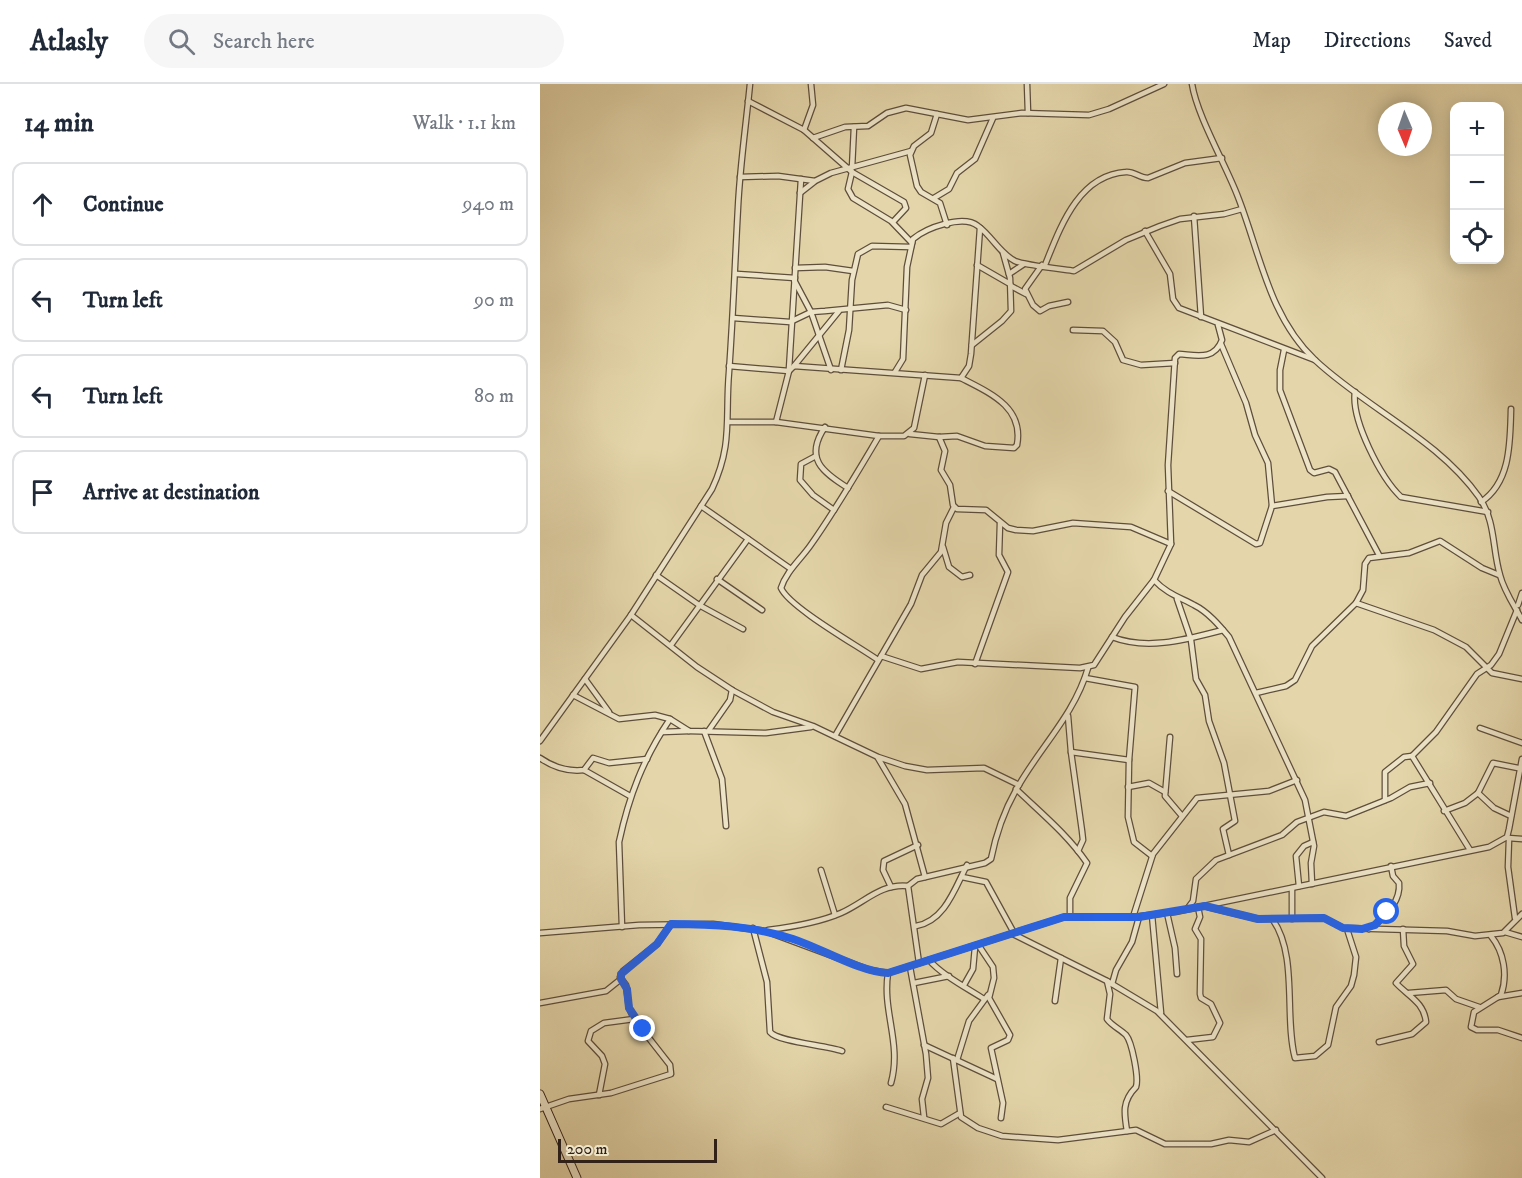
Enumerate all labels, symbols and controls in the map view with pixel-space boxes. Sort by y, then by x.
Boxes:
search box [144,14,564,68]
text: Atlasly [30,24,108,59]
icon: search [165,25,198,58]
text: Search here [213,28,315,55]
text: Map [1252,28,1291,54]
text: Directions [1324,28,1411,54]
text: Saved [1444,28,1492,54]
north arrow [1378,102,1432,156]
map controls [1450,102,1504,264]
button: + [1450,102,1504,156]
text: 14 min [24,107,94,140]
text: Walk · 1.1 km [412,111,516,136]
button: − [1450,156,1504,210]
icon: ahead [26,188,59,221]
text: Continue [83,191,164,218]
text: 940 m [462,192,514,217]
button: locate [1450,210,1504,264]
icon: left [26,284,59,317]
text: Turn left [83,287,163,314]
text: 90 m [474,288,514,313]
icon: left [26,380,59,413]
text: Turn left [83,383,163,410]
text: 80 m [474,384,514,409]
icon: arrive [26,476,59,509]
text: Arrive at destination [83,479,260,506]
route start [1373,898,1399,924]
route end [629,1015,655,1041]
scale bar [558,1136,717,1164]
text: 200 m [567,1139,608,1159]

